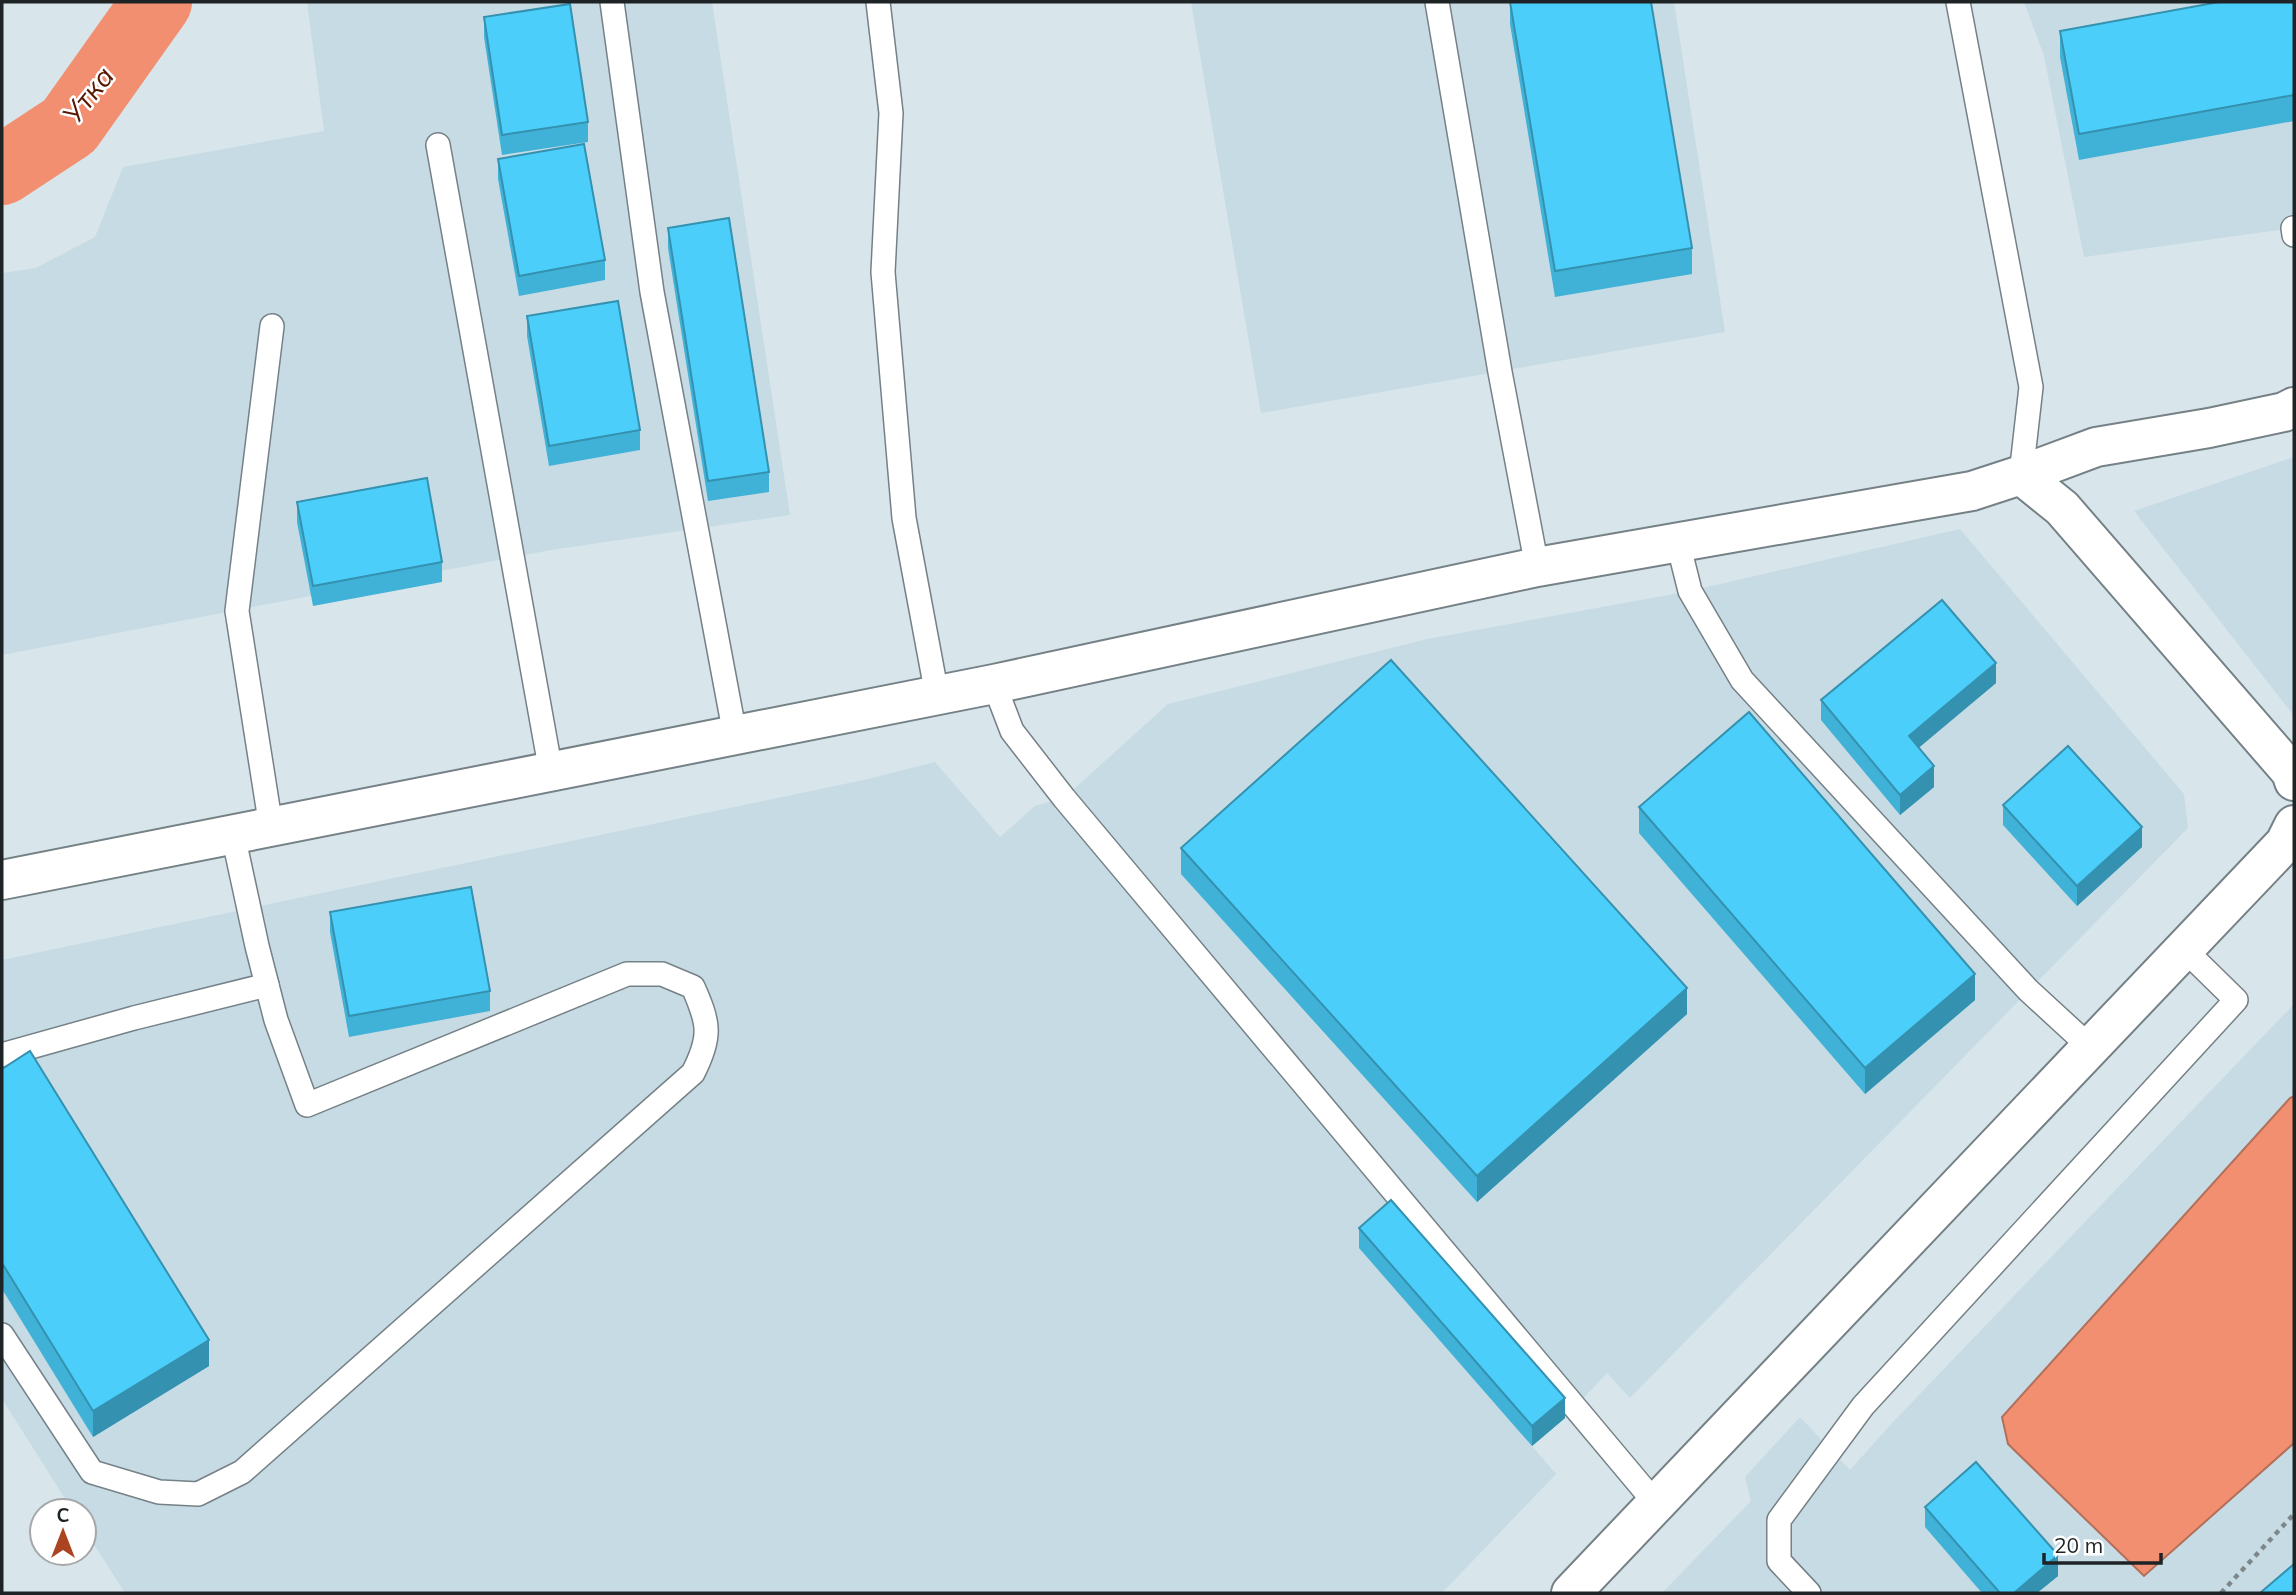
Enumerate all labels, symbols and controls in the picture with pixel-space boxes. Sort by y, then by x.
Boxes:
water label: Утка [54,59,121,130]
north arrow [28,1497,98,1567]
text: С [56,1503,70,1527]
scale bar [2044,1522,2161,1566]
text: 20 m [2054,1532,2103,1558]

